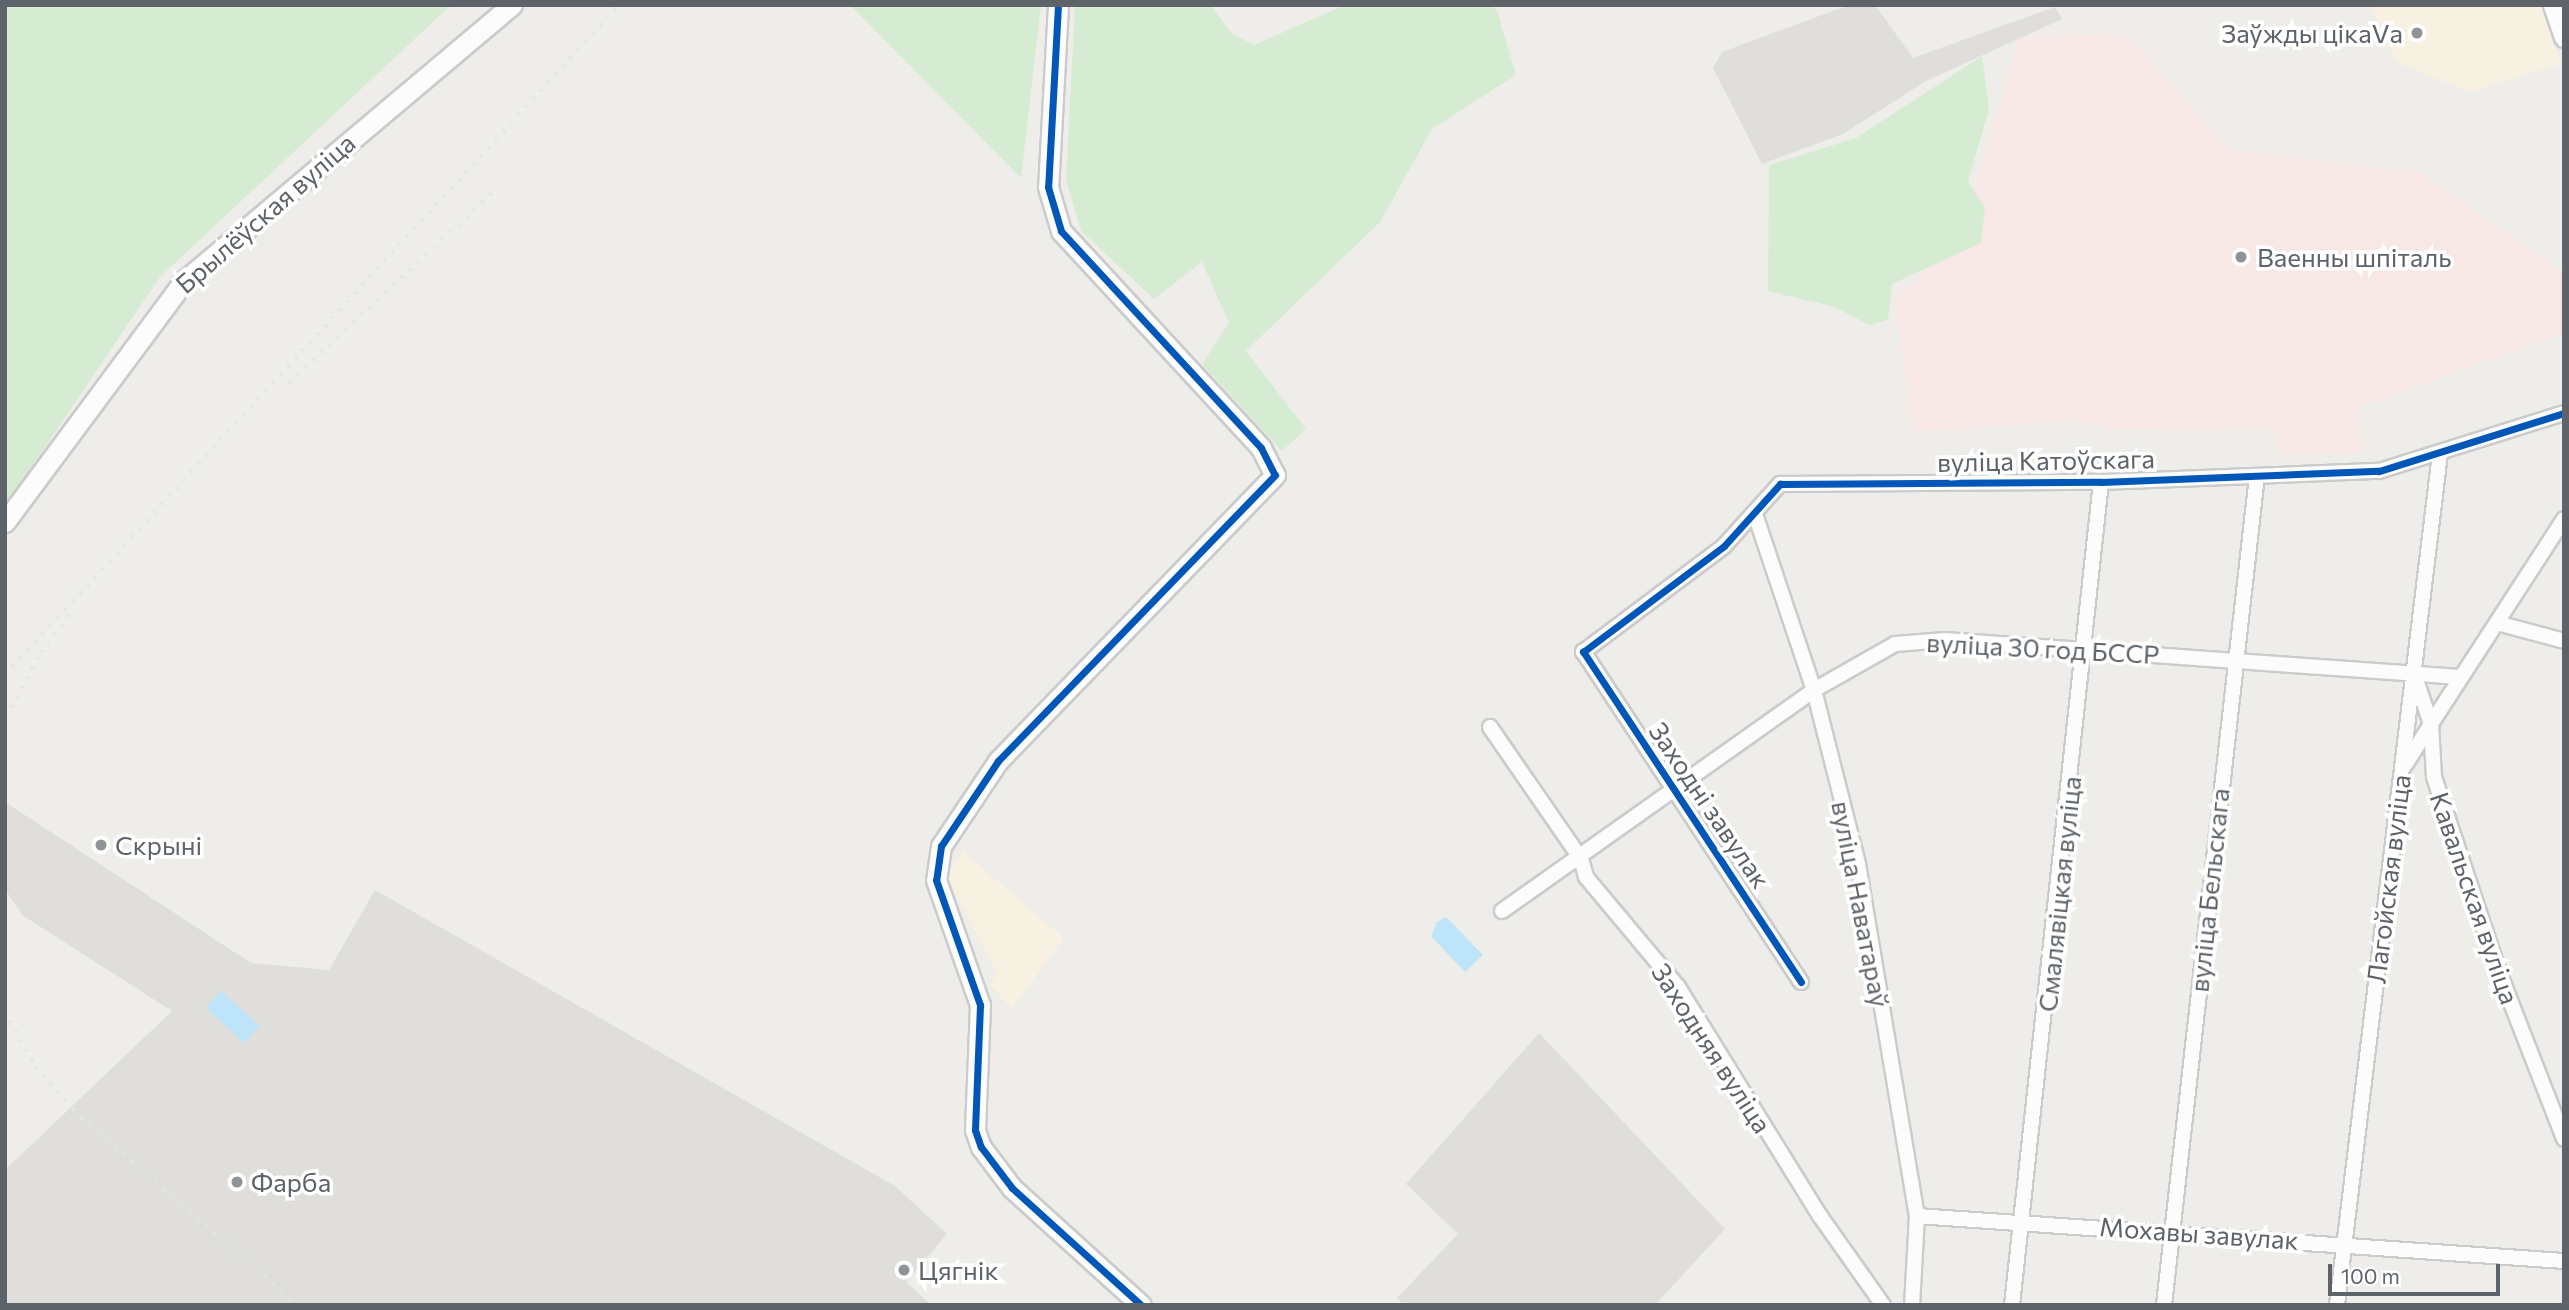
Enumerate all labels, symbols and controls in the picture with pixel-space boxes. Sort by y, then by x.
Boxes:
place label: Заўжды цікаVа [2221,17,2403,49]
marker: Заўжды цікаVа [2409,25,2425,41]
street label: Брылёўская вуліца [169,127,361,299]
place label: Ваенны шпіталь [2257,241,2452,273]
marker: Ваенны шпіталь [2231,247,2251,267]
street label: вуліца Катоўскага [1937,443,2155,477]
street label: вуліца 30 год БССР [1926,626,2160,670]
street label: Заходні завулак [1643,716,1777,894]
street label: Лагойская вуліца [2360,773,2416,985]
street label: Смалявіцкая вуліца [2031,775,2087,1013]
street label: вуліца Бельскага [2183,786,2235,994]
street label: Кавальская вуліца [2424,788,2526,1008]
street label: вуліца Наватараў [1826,798,1896,1010]
place label: Скрыні [115,829,202,861]
marker: Скрыні [93,837,109,853]
street label: Заходняя вуліца [1646,957,1778,1139]
place label: Фарба [251,1166,331,1198]
marker: Фарба [229,1174,245,1190]
street label: Мохавы завулак [2098,1210,2300,1256]
scale bar [2331,1250,2502,1294]
place label: Цягнік [918,1254,998,1286]
marker: Цягнік [896,1262,912,1278]
text: 100 m [2341,1263,2400,1288]

